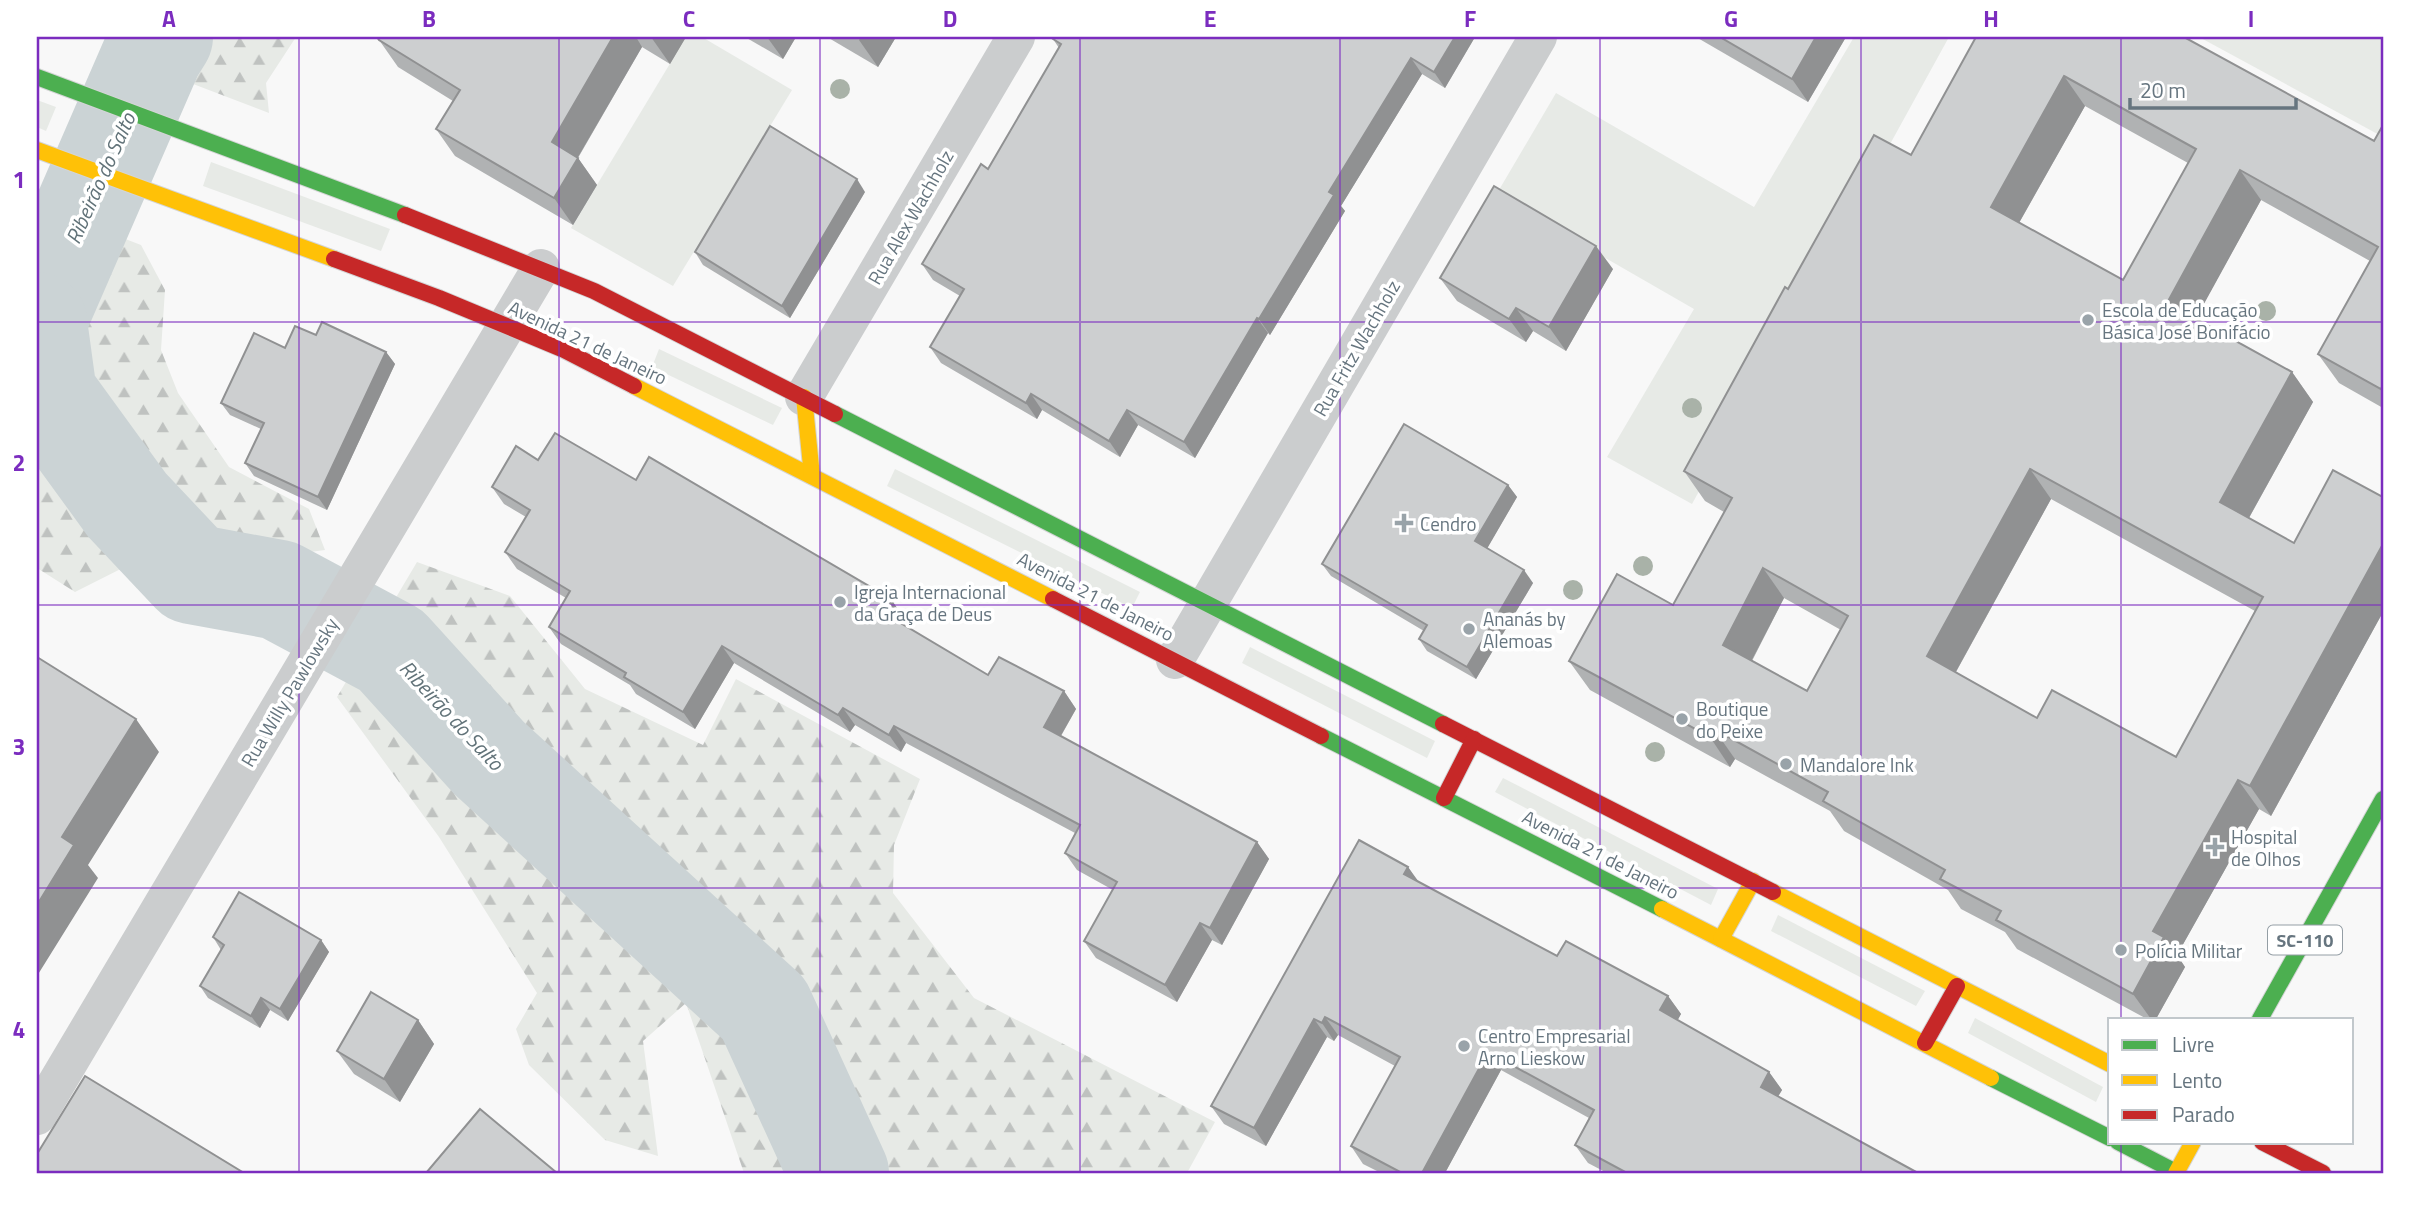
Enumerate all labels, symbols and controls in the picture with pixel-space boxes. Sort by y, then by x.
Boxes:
text: A [162,1,176,36]
text: B [422,1,436,36]
text: C [683,1,695,36]
text: D [943,1,957,36]
text: E [1204,1,1216,36]
text: F [1464,1,1476,36]
text: G [1724,1,1738,36]
text: H [1983,1,1999,36]
text: I [2248,1,2254,36]
scale bar [2130,66,2296,110]
text: 20 m [2140,74,2186,106]
water label: Ribeirão do Salto [57,107,143,249]
street label: Rua Alex Wachholz [860,144,960,290]
text: 1 [13,162,25,197]
street label: Rua Fritz Wachholz [1305,274,1407,422]
street label: Avenida 21 de Janeiro [504,292,672,392]
place label: Escola de Educação Básica José Bonifácio [2102,295,2271,346]
marker: Escola de Educação Básica José Bonifácio [2080,312,2096,328]
text: 2 [13,445,25,480]
place label: Cendro [1420,509,1476,538]
marker: Cendro [1394,513,1414,533]
street label: Avenida 21 de Janeiro [1013,544,1179,648]
place label: Igreja Internacional da Graça de Deus [854,577,1006,628]
marker: Igreja Internacional da Graça de Deus [832,594,848,610]
place label: Ananás by Alemoas [1483,604,1566,655]
street label: Rua Willy Pawlowsky [233,612,345,772]
marker: Ananás by Alemoas [1461,621,1477,637]
water label: Ribeirão do Salto [392,653,512,778]
place label: Boutique do Peixe [1696,694,1768,745]
marker: Boutique do Peixe [1674,711,1690,727]
text: 3 [13,729,25,764]
place label: Mandalore Ink [1800,750,1914,779]
marker: Mandalore Ink [1778,756,1794,772]
street label: Avenida 21 de Janeiro [1518,802,1684,906]
place label: Hospital de Olhos [2231,822,2301,873]
marker: Hospital de Olhos [2205,837,2225,857]
road number: SC-110 [2268,925,2342,954]
place label: Polícia Militar [2135,936,2243,965]
marker: Polícia Militar [2113,942,2129,958]
text: 4 [13,1012,25,1047]
legend [2108,1018,2354,1144]
place label: Centro Empresarial Arno Lieskow [1478,1021,1631,1072]
text: Livre [2172,1028,2214,1060]
marker: Centro Empresarial Arno Lieskow [1456,1038,1472,1054]
text: Lento [2172,1064,2222,1096]
text: Parado [2172,1098,2235,1130]

